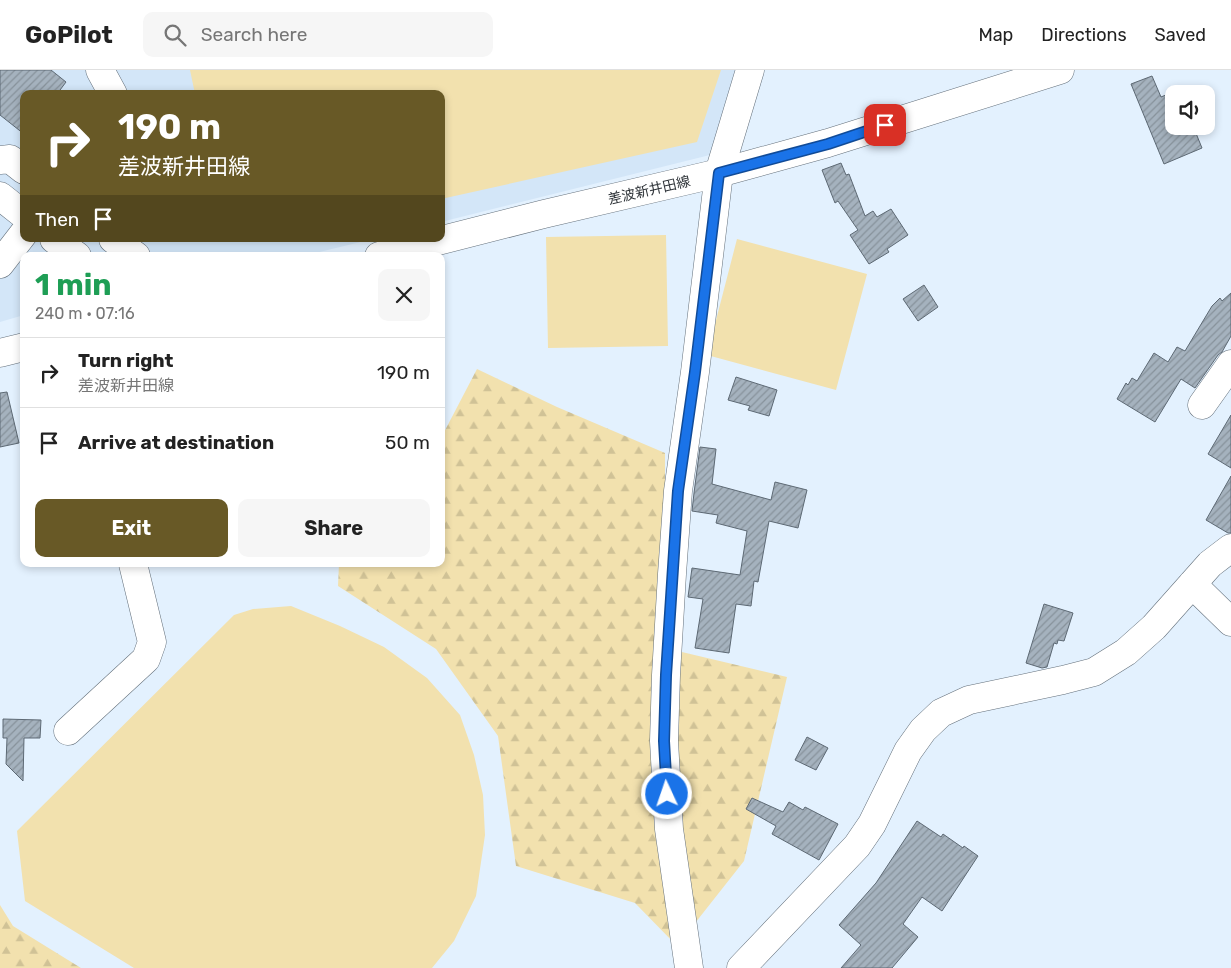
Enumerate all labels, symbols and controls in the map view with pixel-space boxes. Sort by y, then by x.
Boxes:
search box [143,12,493,57]
text: GoPilot [25,21,113,49]
icon: search [161,21,189,49]
text: Search here [201,23,307,46]
text: Map [978,24,1013,46]
text: Directions [1041,24,1127,46]
text: Saved [1155,24,1206,46]
map controls [1165,85,1215,135]
button: sound [1165,85,1215,135]
pin [864,104,906,146]
text: 190 m [118,106,221,148]
icon: right [35,110,100,175]
icon: arrive [871,111,899,139]
text: 差波新井田線 [118,153,250,180]
street label: 差波新井田線 [606,173,692,208]
icon: arrive [89,205,117,233]
text: Then [35,208,79,231]
text: 1 min [35,267,112,303]
button: close [378,269,430,321]
text: 240 m · 07:16 [35,304,135,323]
text: Turn right [78,349,173,372]
icon: right [35,359,63,387]
text: 190 m [377,361,430,384]
text: 差波新井田線 [78,376,174,395]
icon: arrive [35,429,63,457]
text: Arrive at destination [78,431,274,454]
text: 50 m [385,431,430,454]
button: Exit [35,499,228,557]
button: Share [238,499,430,557]
position arrow [640,767,692,819]

